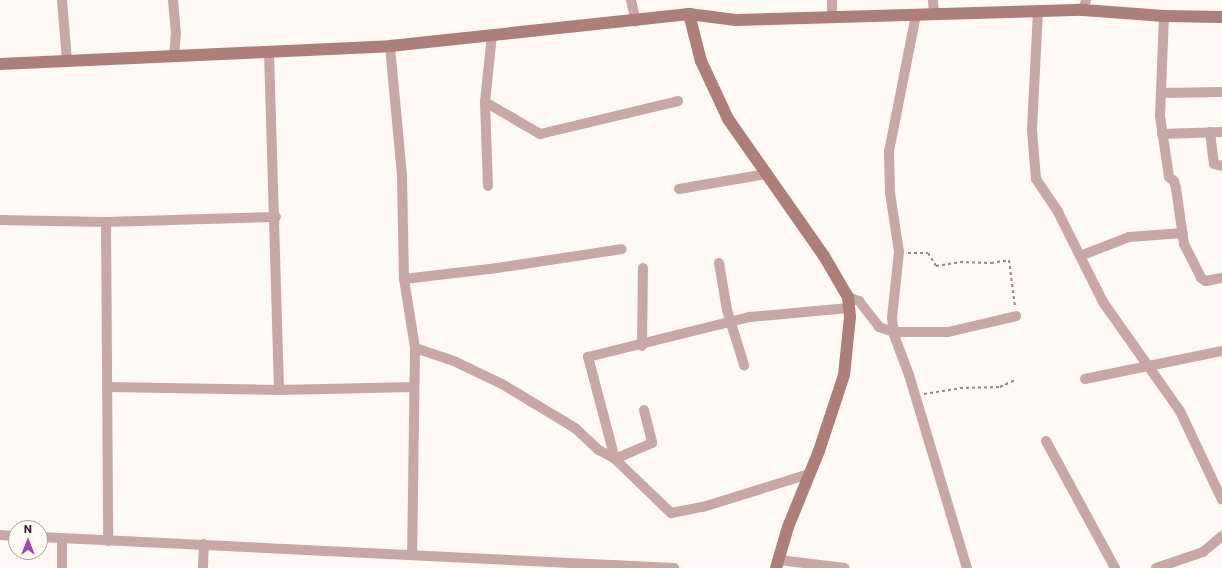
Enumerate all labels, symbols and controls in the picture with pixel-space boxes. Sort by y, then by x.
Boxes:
north arrow [8,520,48,560]
text: N [24,522,32,535]

